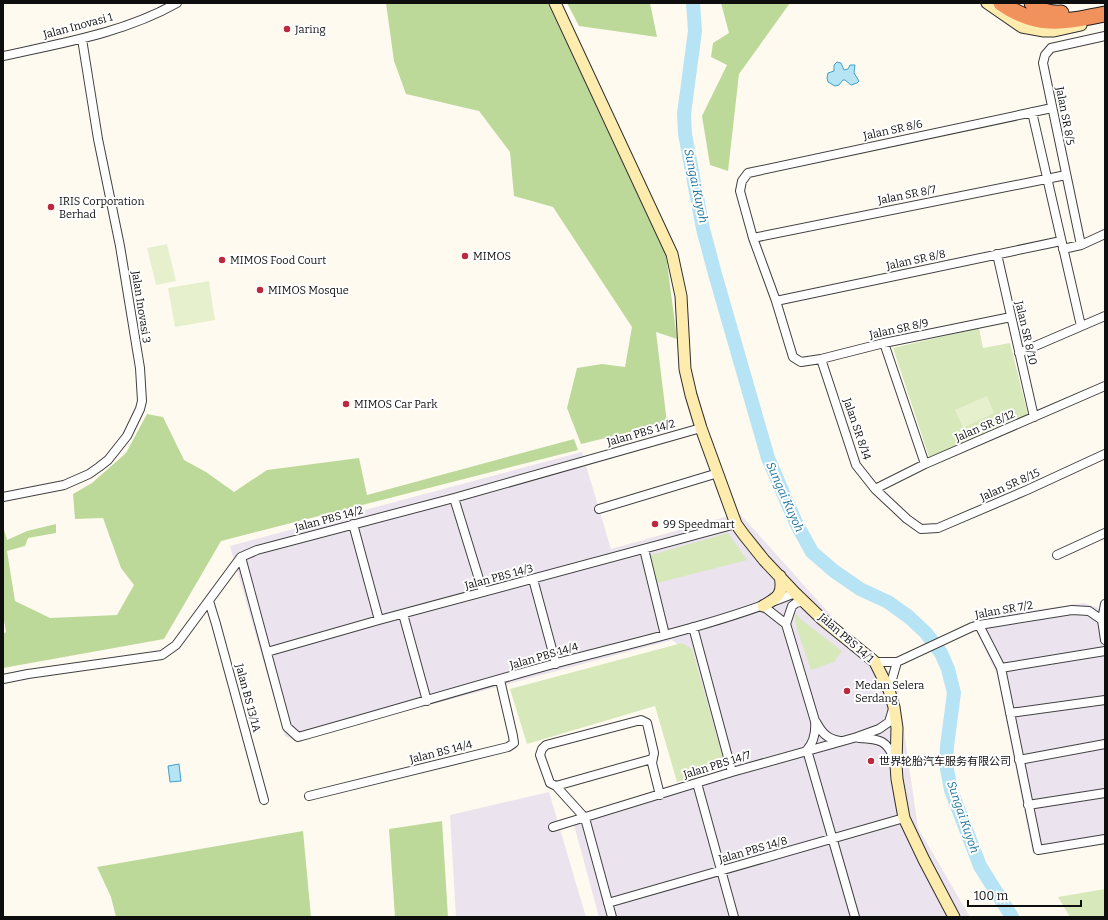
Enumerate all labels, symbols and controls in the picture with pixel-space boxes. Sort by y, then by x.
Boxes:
street label: Jalan Inovasi 1 [41,10,115,42]
place label: Jaring [294,23,326,36]
marker: Jaring [282,24,292,34]
street label: Jalan SR 8/5 [1053,85,1077,147]
street label: Jalan SR 8/6 [861,117,924,143]
water label: Sungai Kuyoh [681,148,711,224]
street label: Jalan SR 8/7 [876,183,938,207]
place label: IRIS Corporation Berhad [59,195,144,221]
marker: IRIS Corporation Berhad [46,202,56,212]
street label: Jalan SR 8/8 [884,247,947,273]
place label: MIMOS [473,250,511,263]
marker: MIMOS [460,251,470,261]
place label: MIMOS Food Court [230,254,326,267]
marker: MIMOS Food Court [217,255,227,265]
street label: Jalan Inovasi 3 [129,269,153,344]
place label: MIMOS Mosque [268,284,349,297]
marker: MIMOS Mosque [255,285,265,295]
street label: Jalan SR 8/10 [1012,299,1040,366]
street label: Jalan SR 8/9 [867,316,930,342]
street label: Jalan SR 8/14 [840,395,874,462]
place label: MIMOS Car Park [354,398,438,411]
marker: MIMOS Car Park [341,399,351,409]
street label: Jalan SR 8/12 [952,408,1017,445]
street label: Jalan PBS 14/2 [605,417,677,449]
water label: Sungai Kuyoh [763,460,807,534]
street label: Jalan SR 8/15 [977,466,1042,504]
street label: Jalan PBS 14/2 [292,504,365,535]
place label: 99 Speedmart [663,518,735,531]
marker: 99 Speedmart [650,519,660,529]
street label: Jalan PBS 14/3 [462,562,535,593]
street label: Jalan SR 7/2 [973,599,1034,622]
street label: Jalan PBS 14/1 [815,610,877,666]
street label: Jalan PBS 14/4 [507,640,580,672]
street label: Jalan BS 13/1A [232,662,263,734]
place label: Medan Selera Serdang [855,679,924,705]
marker: Medan Selera Serdang [842,686,852,696]
street label: Jalan BS 14/4 [407,738,474,766]
street label: Jalan PBS 14/7 [681,748,753,782]
place label: 世界轮胎汽车服务有限公司 [879,755,1011,768]
marker: 世界轮胎汽车服务有限公司 [866,756,876,766]
water label: Sungai Kuyoh [944,779,982,855]
street label: Jalan PBS 14/8 [716,834,789,866]
scale bar [968,882,1081,908]
text: 100 m [974,889,1009,903]

